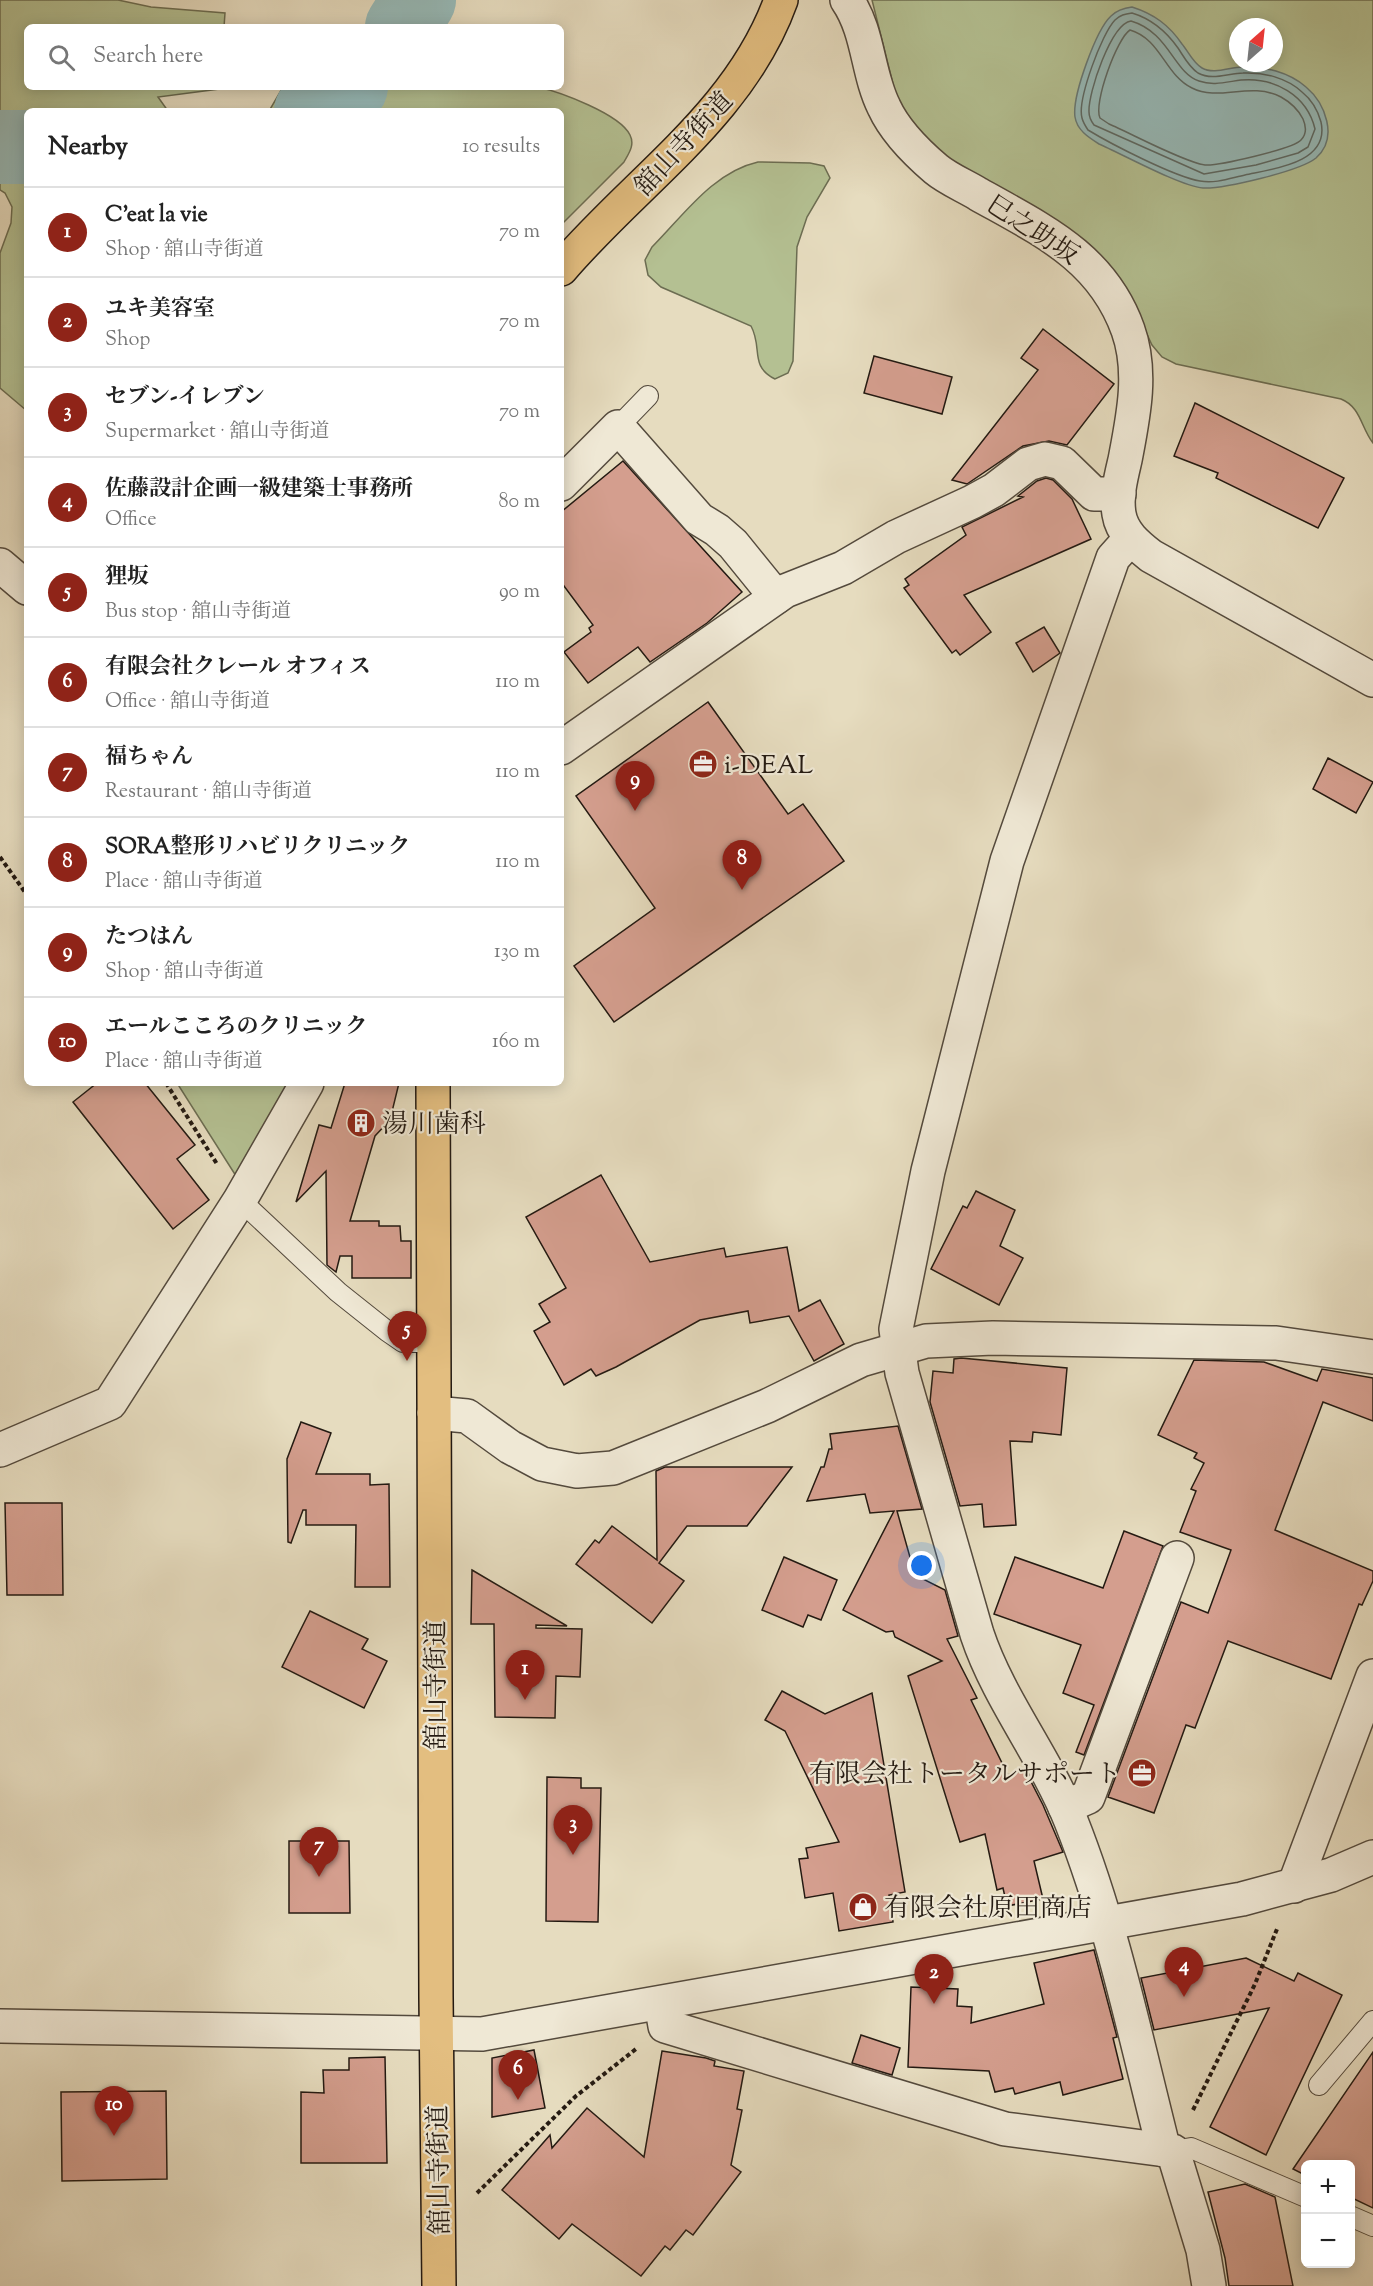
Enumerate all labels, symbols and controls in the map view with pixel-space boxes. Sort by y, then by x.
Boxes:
north arrow [1229,18,1283,72]
search box [24,24,564,90]
icon: search [45,41,78,74]
text: Search here [93,41,203,73]
street label: 舘山寺街道 [627,85,743,205]
text: Nearby [48,129,128,166]
text: 10 results [462,133,540,162]
street label: 巳之助坂 [978,187,1085,275]
text: C'eat la vie [105,200,208,232]
text: 1 [64,218,71,247]
text: 70 m [499,218,540,247]
text: Shop · 舘山寺街道 [105,236,264,265]
text: ユキ美容室 [105,294,215,326]
text: 2 [63,308,72,337]
text: 70 m [499,308,540,337]
text: Shop [105,326,150,355]
text: セブン-イレブン [105,382,265,414]
text: 3 [63,398,72,427]
text: 70 m [499,398,540,427]
text: Supermarket · 舘山寺街道 [105,418,329,447]
text: 佐藤設計企画一級建築士事務所 [105,474,413,506]
text: 4 [62,488,73,517]
text: 80 m [499,488,540,517]
text: Office [105,506,157,535]
text: 狸坂 [105,562,149,594]
text: 5 [64,578,71,607]
text: 90 m [499,578,540,607]
text: Bus stop · 舘山寺街道 [105,598,291,627]
text: 有限会社クレール オフィス [105,652,371,684]
text: 6 [63,668,72,697]
text: 110 m [495,668,540,697]
text: Office · 舘山寺街道 [105,688,270,717]
text: 福ちゃん [105,742,193,774]
office icon: i-DEAL [687,748,719,780]
place label: i-DEAL [724,748,814,785]
text: 7 [62,758,73,787]
text: 110 m [495,758,540,787]
pin: 9 [616,762,654,811]
text: Restaurant · 舘山寺街道 [105,778,312,807]
text: SORA整形リハビリクリニック [105,832,410,864]
pin: 8 [722,840,762,890]
text: 8 [63,848,73,877]
text: 110 m [495,848,540,877]
text: Place · 舘山寺街道 [105,868,263,897]
text: たつはん [105,922,193,954]
text: 9 [63,938,72,967]
text: 130 m [494,938,540,967]
text: Shop · 舘山寺街道 [105,958,264,987]
text: エールこころのクリニック [105,1012,367,1044]
text: 10 [59,1028,76,1057]
text: 160 m [492,1028,540,1057]
text: Place · 舘山寺街道 [105,1048,263,1077]
building icon: 湯川歯科 [345,1107,377,1139]
place label: 湯川歯科 [382,1107,486,1144]
pin: 5 [388,1312,426,1361]
your location [907,1551,936,1580]
street label: 舘山寺街道 [419,1620,456,1750]
pin: 1 [506,1650,544,1700]
place label: 有限会社トータルサポート [809,1757,1121,1794]
office icon: 有限会社トータルサポート [1126,1757,1158,1789]
pin: 3 [554,1806,592,1855]
pin: 7 [300,1828,338,1877]
shop icon: 有限会社原田商店 [847,1891,879,1923]
place label: 有限会社原田商店 [884,1891,1092,1928]
pin: 4 [1164,1948,1204,1997]
pin: 2 [914,1954,954,2004]
pin: 6 [498,2050,538,2100]
pin: 10 [94,2086,134,2136]
street label: 舘山寺街道 [421,2105,460,2235]
map controls [1301,2160,1355,2268]
button: + [1301,2160,1355,2214]
button: − [1301,2214,1355,2268]

